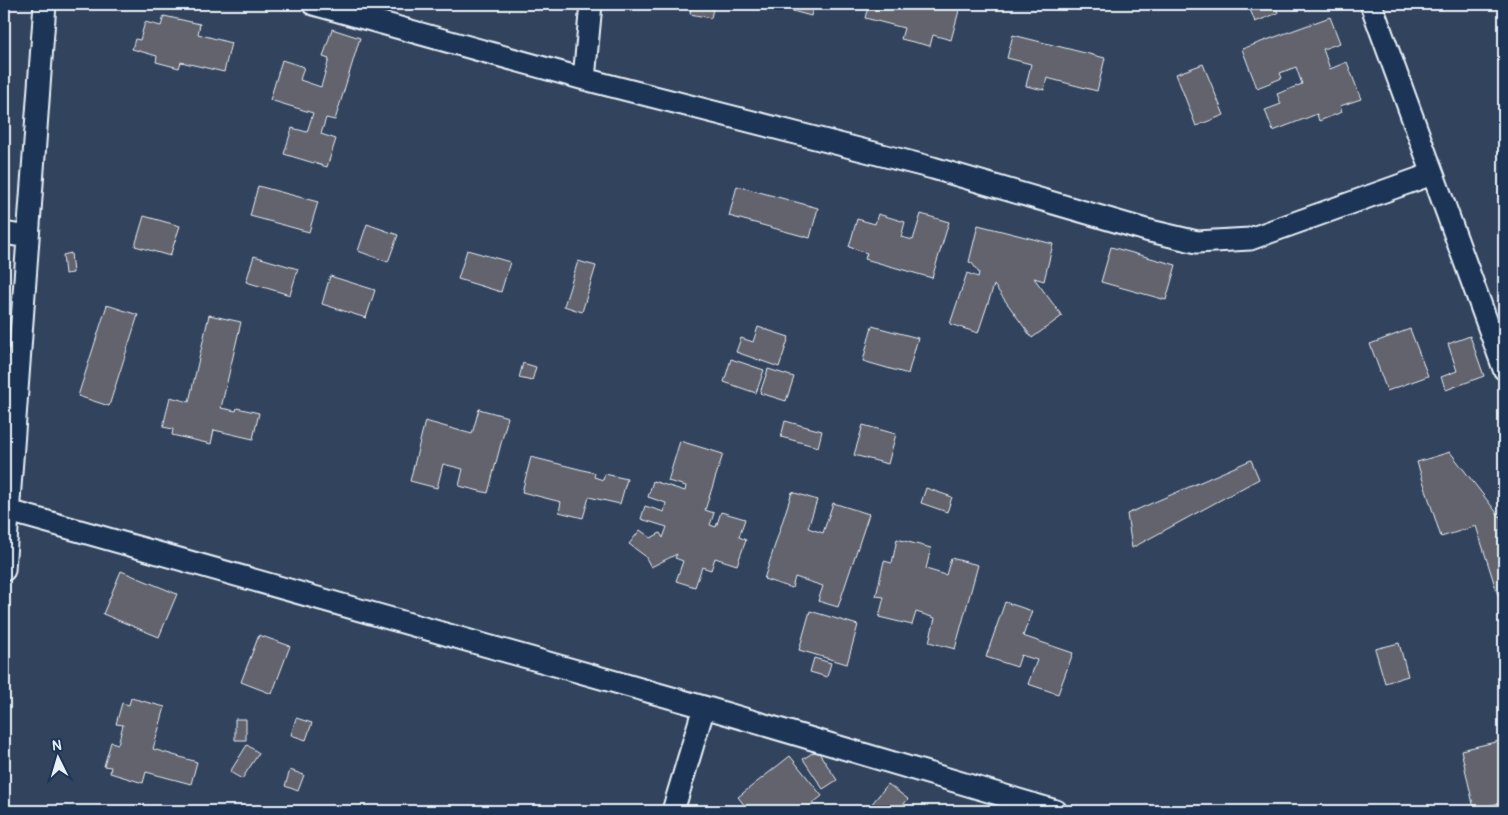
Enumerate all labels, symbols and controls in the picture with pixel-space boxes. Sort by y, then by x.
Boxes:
north arrow [32,732,82,782]
text: N [51,737,62,754]

